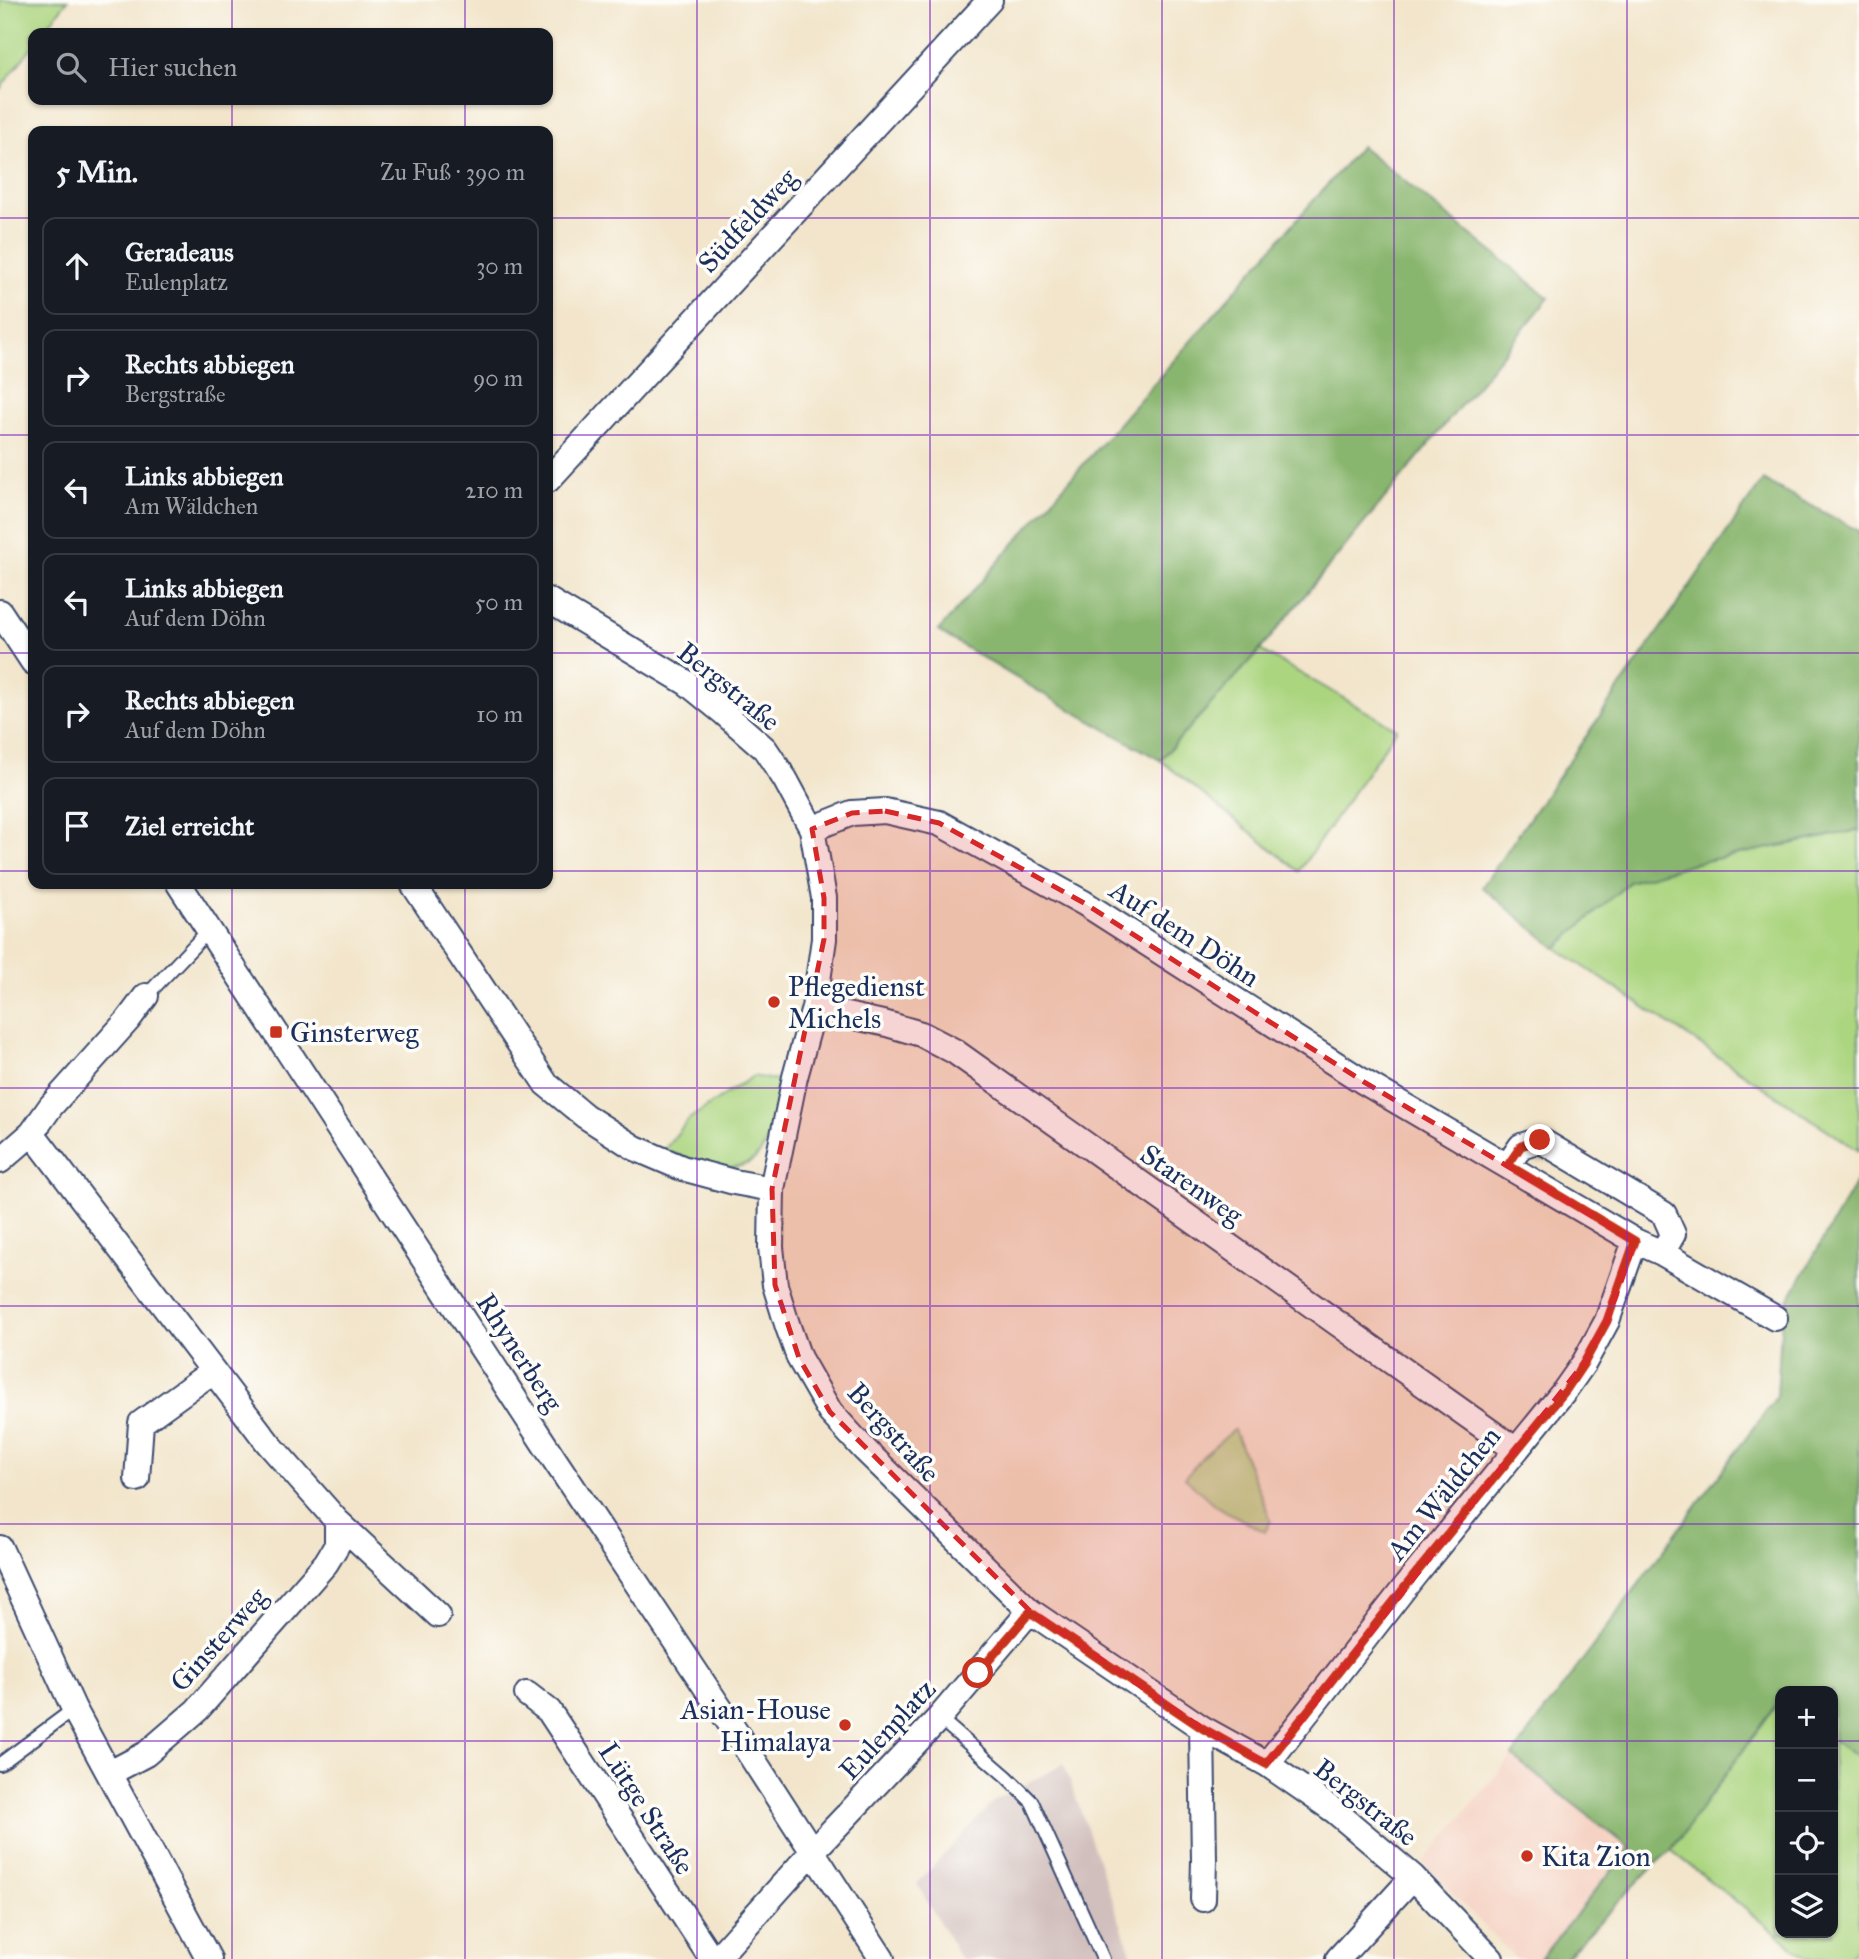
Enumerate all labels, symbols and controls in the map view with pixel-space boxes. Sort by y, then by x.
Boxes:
search box [28,28,553,105]
icon: search [52,48,90,86]
text: Hier suchen [108,51,237,83]
text: 5 Min. [56,154,138,190]
text: Zu Fuß · 390 m [380,158,525,186]
street label: Südfeldweg [690,160,805,280]
text: Geradeaus [125,236,234,268]
icon: ahead [58,247,96,285]
text: 30 m [476,252,523,280]
text: Eulenplatz [125,268,228,296]
text: Rechts abbiegen [125,348,295,380]
icon: right [58,359,96,397]
text: 90 m [473,364,523,392]
text: Bergstraße [125,380,226,408]
text: Links abbiegen [125,460,284,492]
icon: left [58,471,96,509]
text: 210 m [465,476,523,504]
text: Am Wäldchen [125,492,258,520]
text: Links abbiegen [125,572,284,604]
icon: left [58,583,96,621]
text: 50 m [475,588,523,616]
text: Auf dem Döhn [125,604,266,632]
street label: Bergstraße [670,634,787,738]
text: Rechts abbiegen [125,684,295,716]
icon: right [58,695,96,733]
text: 10 m [476,700,523,728]
text: Auf dem Döhn [125,716,266,744]
icon: arrive [58,807,96,845]
text: Ziel erreicht [125,810,254,842]
street label: Auf dem Döhn [1103,872,1266,995]
place label: Pflegedienst Michels [788,969,925,1036]
marker: Pflegedienst Michels [766,994,782,1010]
place label: Ginsterweg [290,1015,420,1050]
marker: Ginsterweg [268,1024,284,1040]
route end [1524,1124,1555,1155]
street label: Starenweg [1134,1136,1251,1233]
street label: Rhynerberg [468,1287,571,1419]
street label: Bergstraße [840,1375,948,1490]
street label: Am Wäldchen [1378,1419,1508,1568]
street label: Ginsterweg [162,1579,275,1699]
route start [962,1657,993,1688]
street label: Eulenplatz [832,1672,943,1787]
map controls [1775,1686,1838,1938]
button: + [1775,1686,1838,1749]
place label: Asian-House Himalaya [680,1692,831,1759]
marker: Asian-House Himalaya [837,1717,853,1733]
street label: Lütge Straße [591,1736,702,1881]
button: − [1775,1749,1838,1812]
street label: Bergstraße [1307,1751,1425,1854]
button: locate [1775,1812,1838,1875]
place label: Kita Zion [1541,1839,1651,1874]
marker: Kita Zion [1519,1848,1535,1864]
button: layers [1775,1875,1838,1938]

